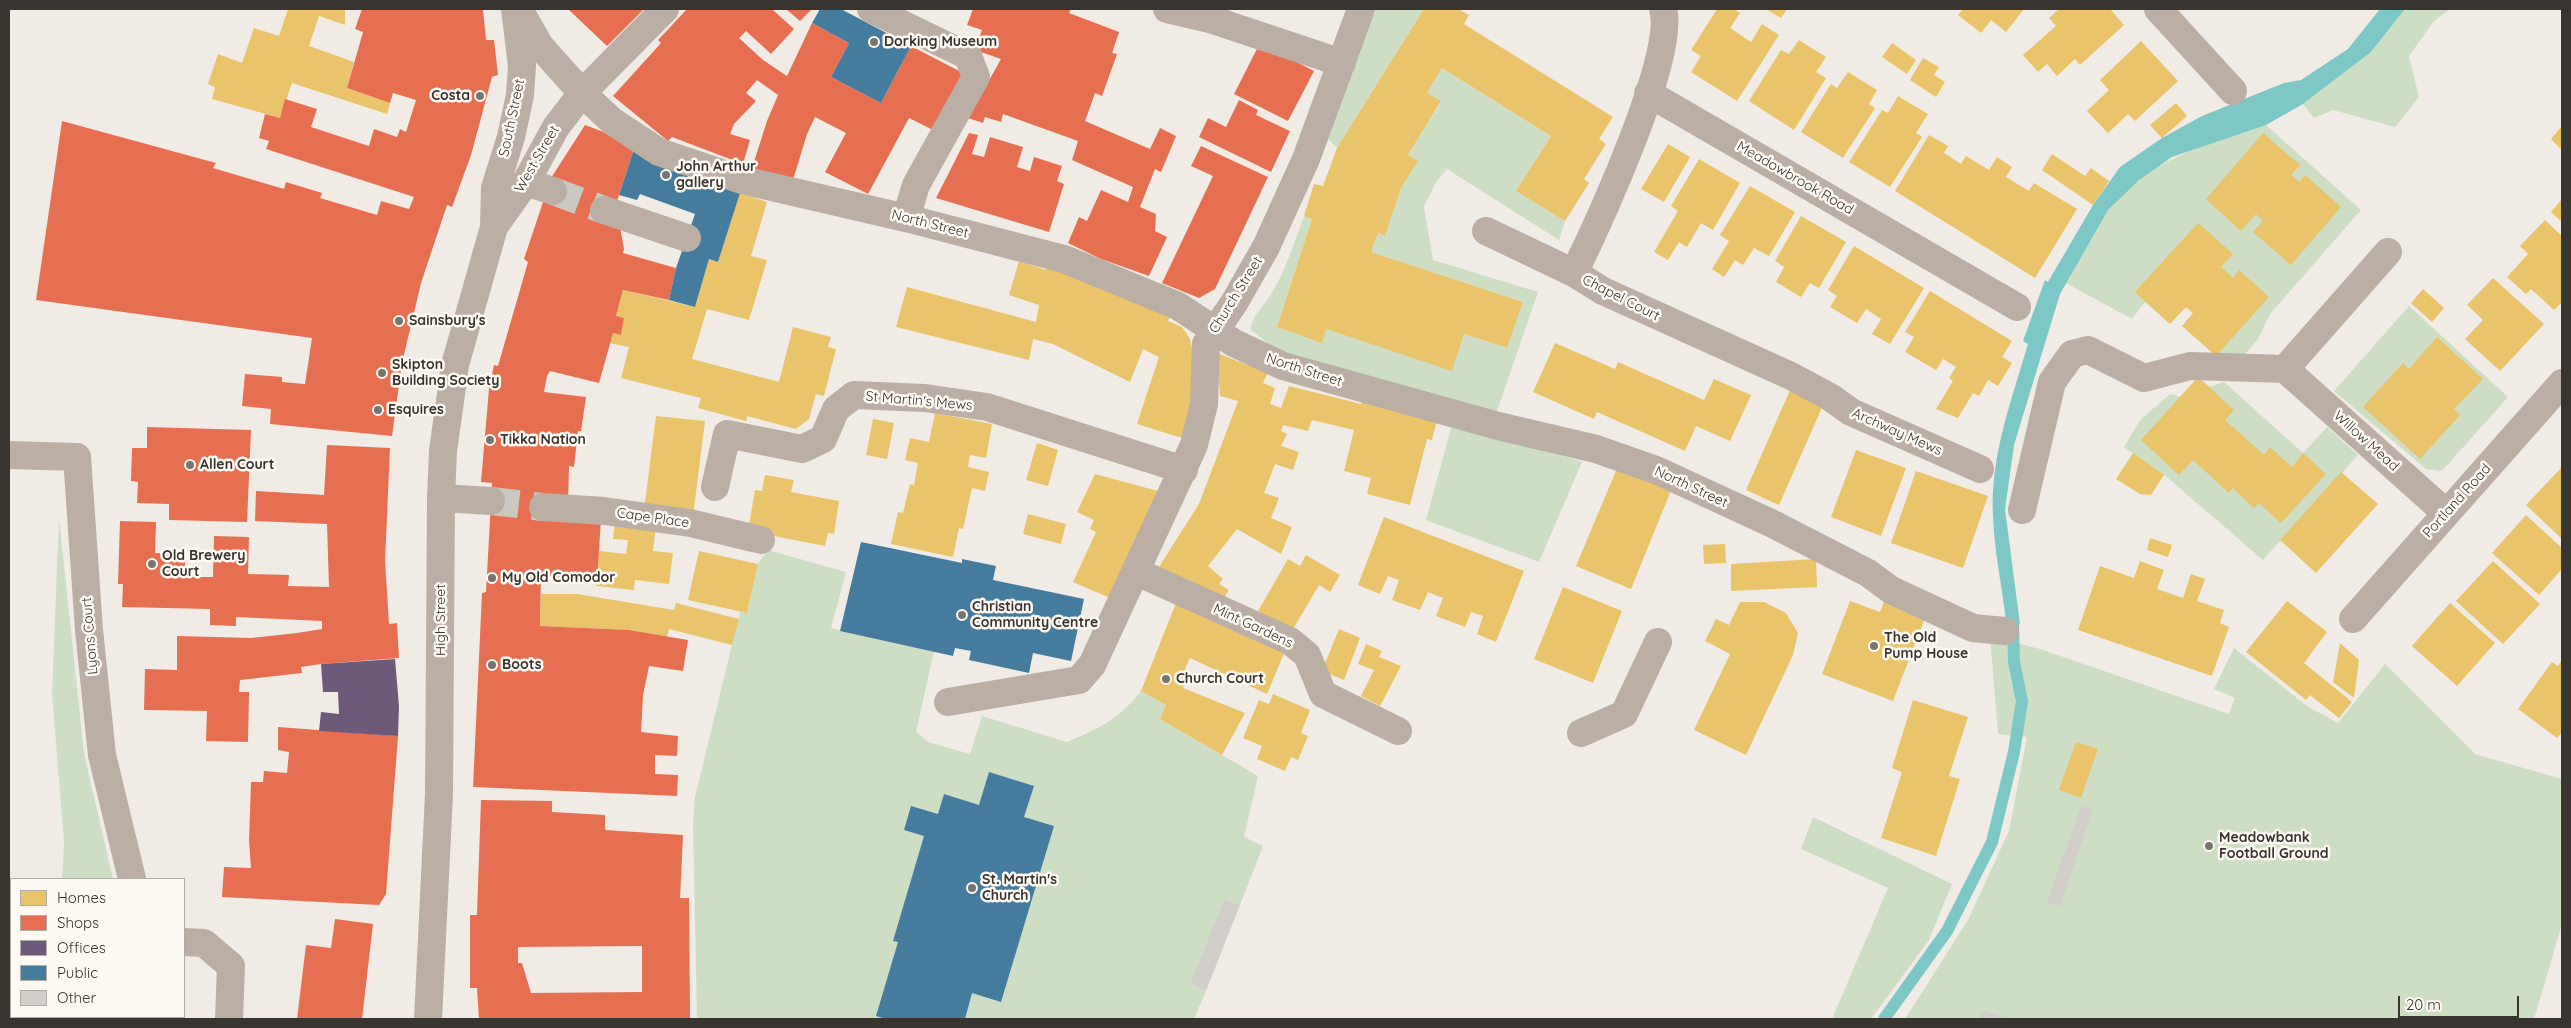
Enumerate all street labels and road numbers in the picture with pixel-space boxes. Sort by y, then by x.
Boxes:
street label: South Street [496,78,528,158]
street label: West Street [511,122,563,196]
street label: Meadowbrook Road [1734,138,1856,218]
street label: North Street [890,206,970,242]
street label: Church Street [1206,253,1266,337]
street label: Chapel Court [1579,271,1663,325]
street label: North Street [1264,350,1344,390]
street label: St Martin's Mews [865,388,973,414]
street label: Archway Mews [1849,405,1945,459]
street label: Willow Mead [2330,407,2402,475]
street label: Portland Road [2419,461,2495,541]
street label: North Street [1652,463,1730,511]
street label: Cape Place [616,505,690,531]
street label: High Street [433,584,449,656]
street label: Lyons Court [78,597,102,675]
street label: Mint Gardens [1211,600,1295,652]

